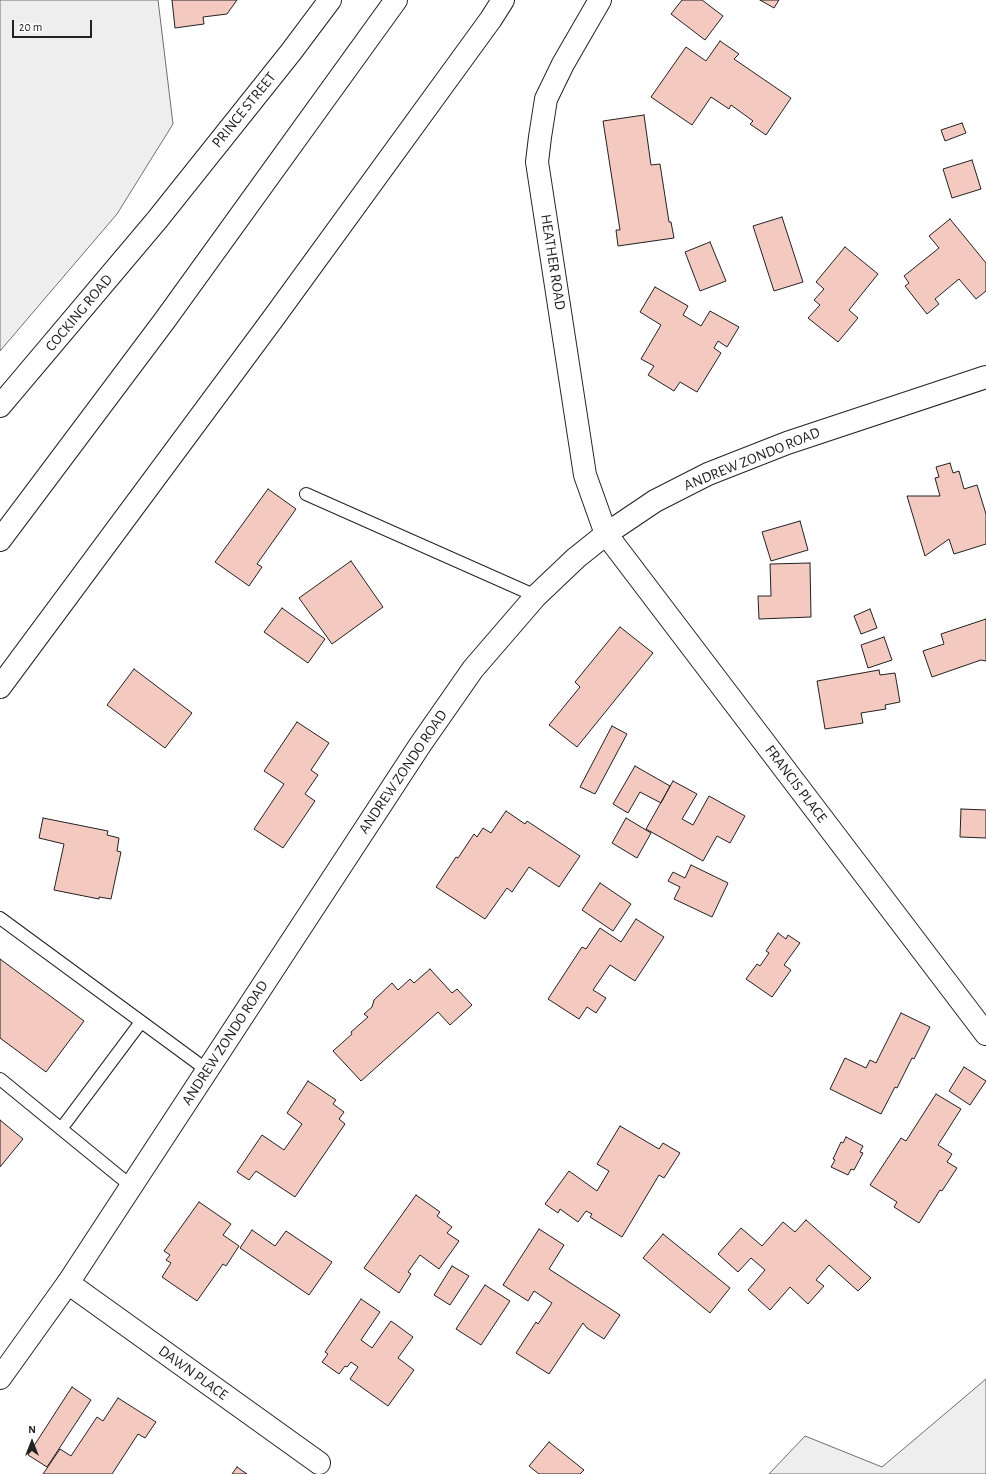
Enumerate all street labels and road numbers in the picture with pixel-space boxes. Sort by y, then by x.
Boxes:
street label: PRINCE STREET [208,69,280,151]
street label: HEATHER ROAD [537,213,569,311]
street label: COCKING ROAD [42,271,116,355]
street label: ANDREW ZONDO ROAD [681,423,823,495]
street label: ANDREW ZONDO ROAD [355,707,451,837]
street label: FRANCIS PLACE [761,742,831,826]
street label: ANDREW ZONDO ROAD [178,977,272,1109]
street label: DAWN PLACE [155,1342,231,1404]

